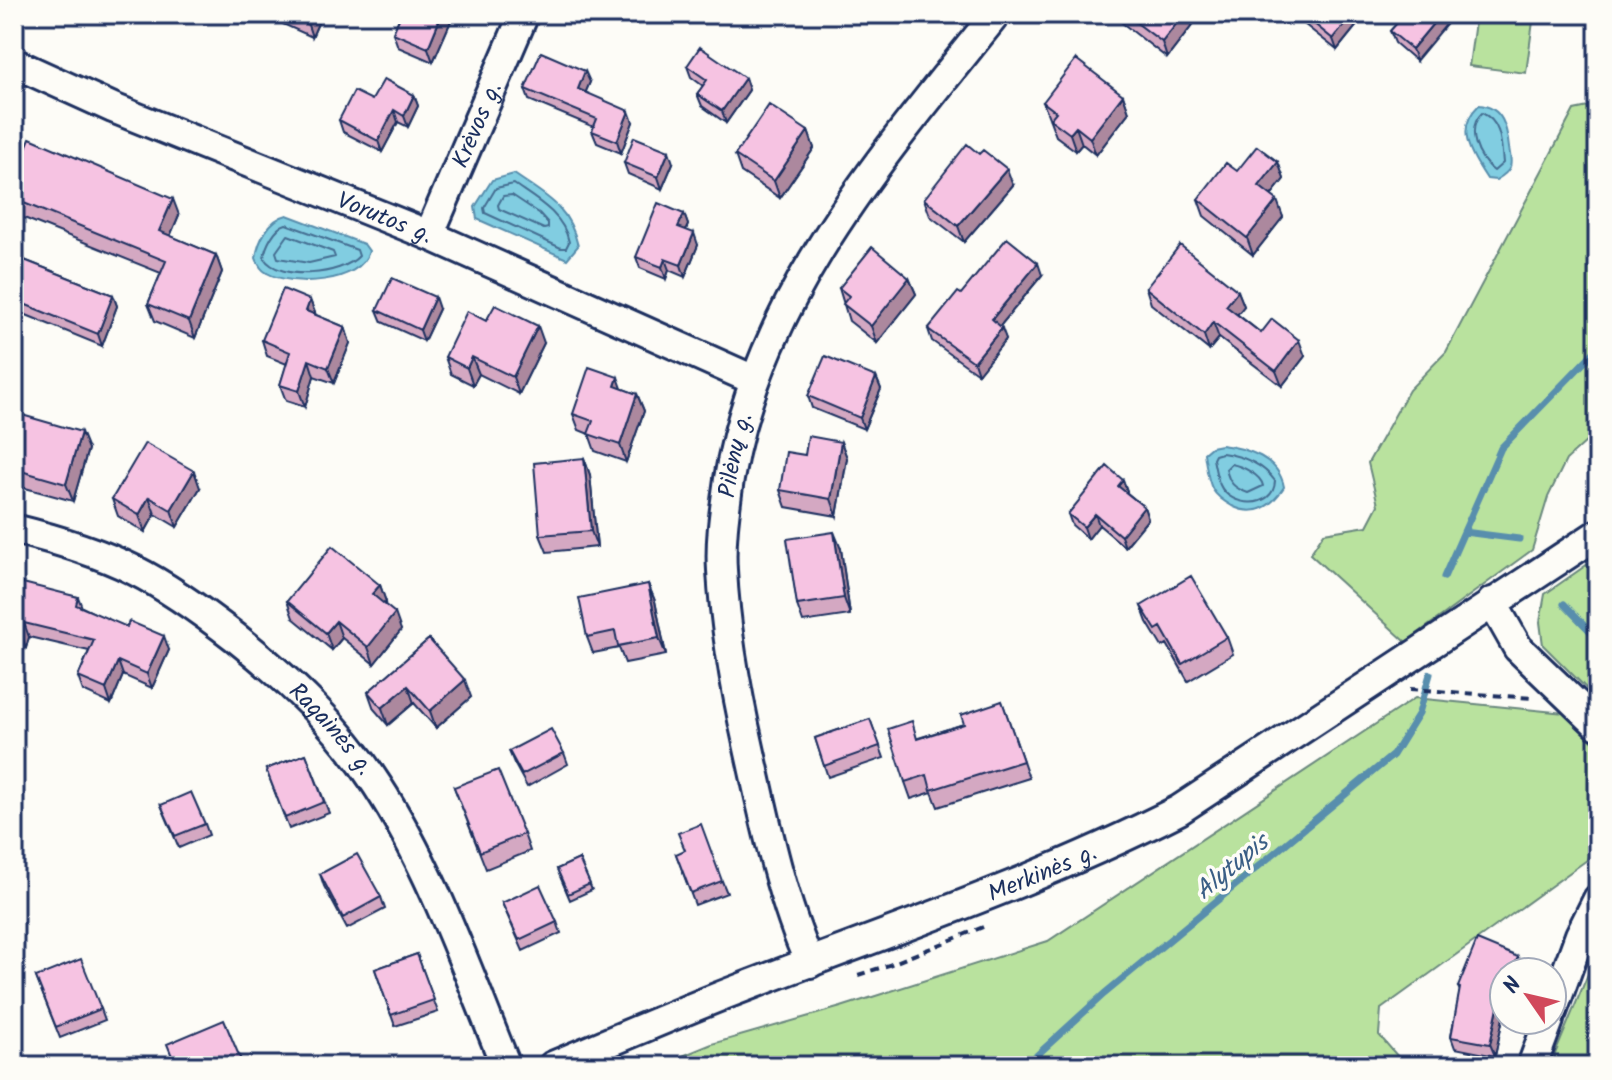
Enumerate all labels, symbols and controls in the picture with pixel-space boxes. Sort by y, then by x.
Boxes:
street label: Krėvos g. [442,76,514,175]
street label: Vorutos g. [331,182,438,256]
street label: Pilėnų g. [709,408,764,500]
street label: Ragainės g. [279,674,383,784]
water label: Alytupis [1186,822,1281,911]
street label: Merkinės g. [982,834,1103,914]
north arrow [1488,956,1568,1036]
text: N [1495,971,1532,1002]

